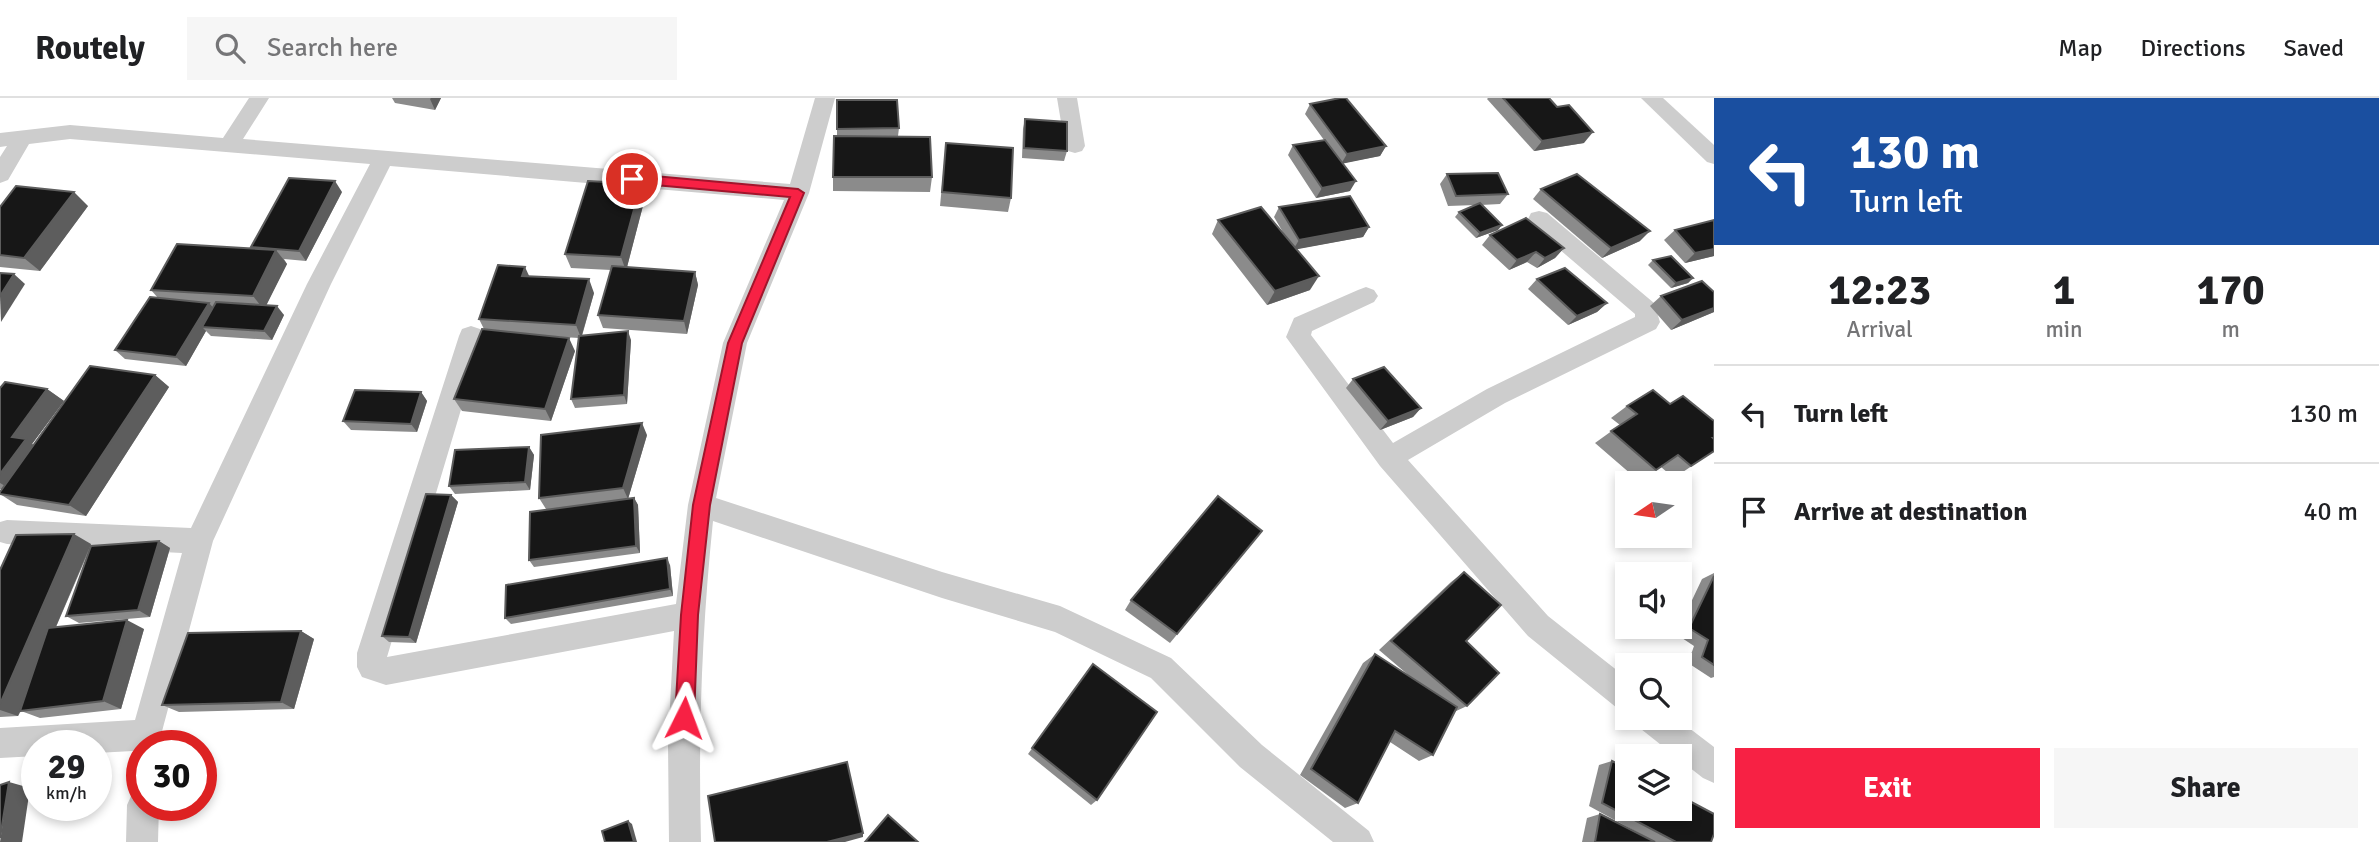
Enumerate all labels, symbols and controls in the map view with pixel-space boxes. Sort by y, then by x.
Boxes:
search box [187,17,677,80]
text: Routely [35,28,145,69]
icon: search [211,29,249,67]
text: Search here [267,32,398,64]
text: Map [2058,33,2103,63]
text: Directions [2141,33,2246,63]
text: Saved [2284,33,2344,63]
text: 130 m [1850,122,1980,182]
icon: left [1735,126,1826,217]
pin [602,149,662,209]
icon: arrive [613,160,651,198]
text: Turn left [1850,182,1963,221]
text: 12:23 [1828,265,1931,316]
text: 1 [2053,265,2075,316]
text: 170 [2197,265,2265,316]
text: Arrival [1847,315,1913,344]
text: min [2045,315,2083,344]
text: m [2222,315,2240,344]
icon: left [1735,395,1773,433]
text: Turn left [1794,398,1888,430]
text: 130 m [2289,398,2358,430]
north arrow [1615,471,1692,548]
map controls [1615,471,1692,821]
icon: arrive [1735,493,1773,531]
text: Arrive at destination [1794,496,2027,528]
text: 40 m [2303,496,2358,528]
button: sound [1615,562,1692,639]
button: search [1615,653,1692,730]
position arrow [647,681,721,755]
speed limit sign: 30 [126,730,217,821]
button: layers [1615,744,1692,821]
text: 29 [48,745,85,788]
button: Exit [1735,748,2040,828]
button: Share [2054,748,2358,828]
text: km/h [46,782,87,804]

